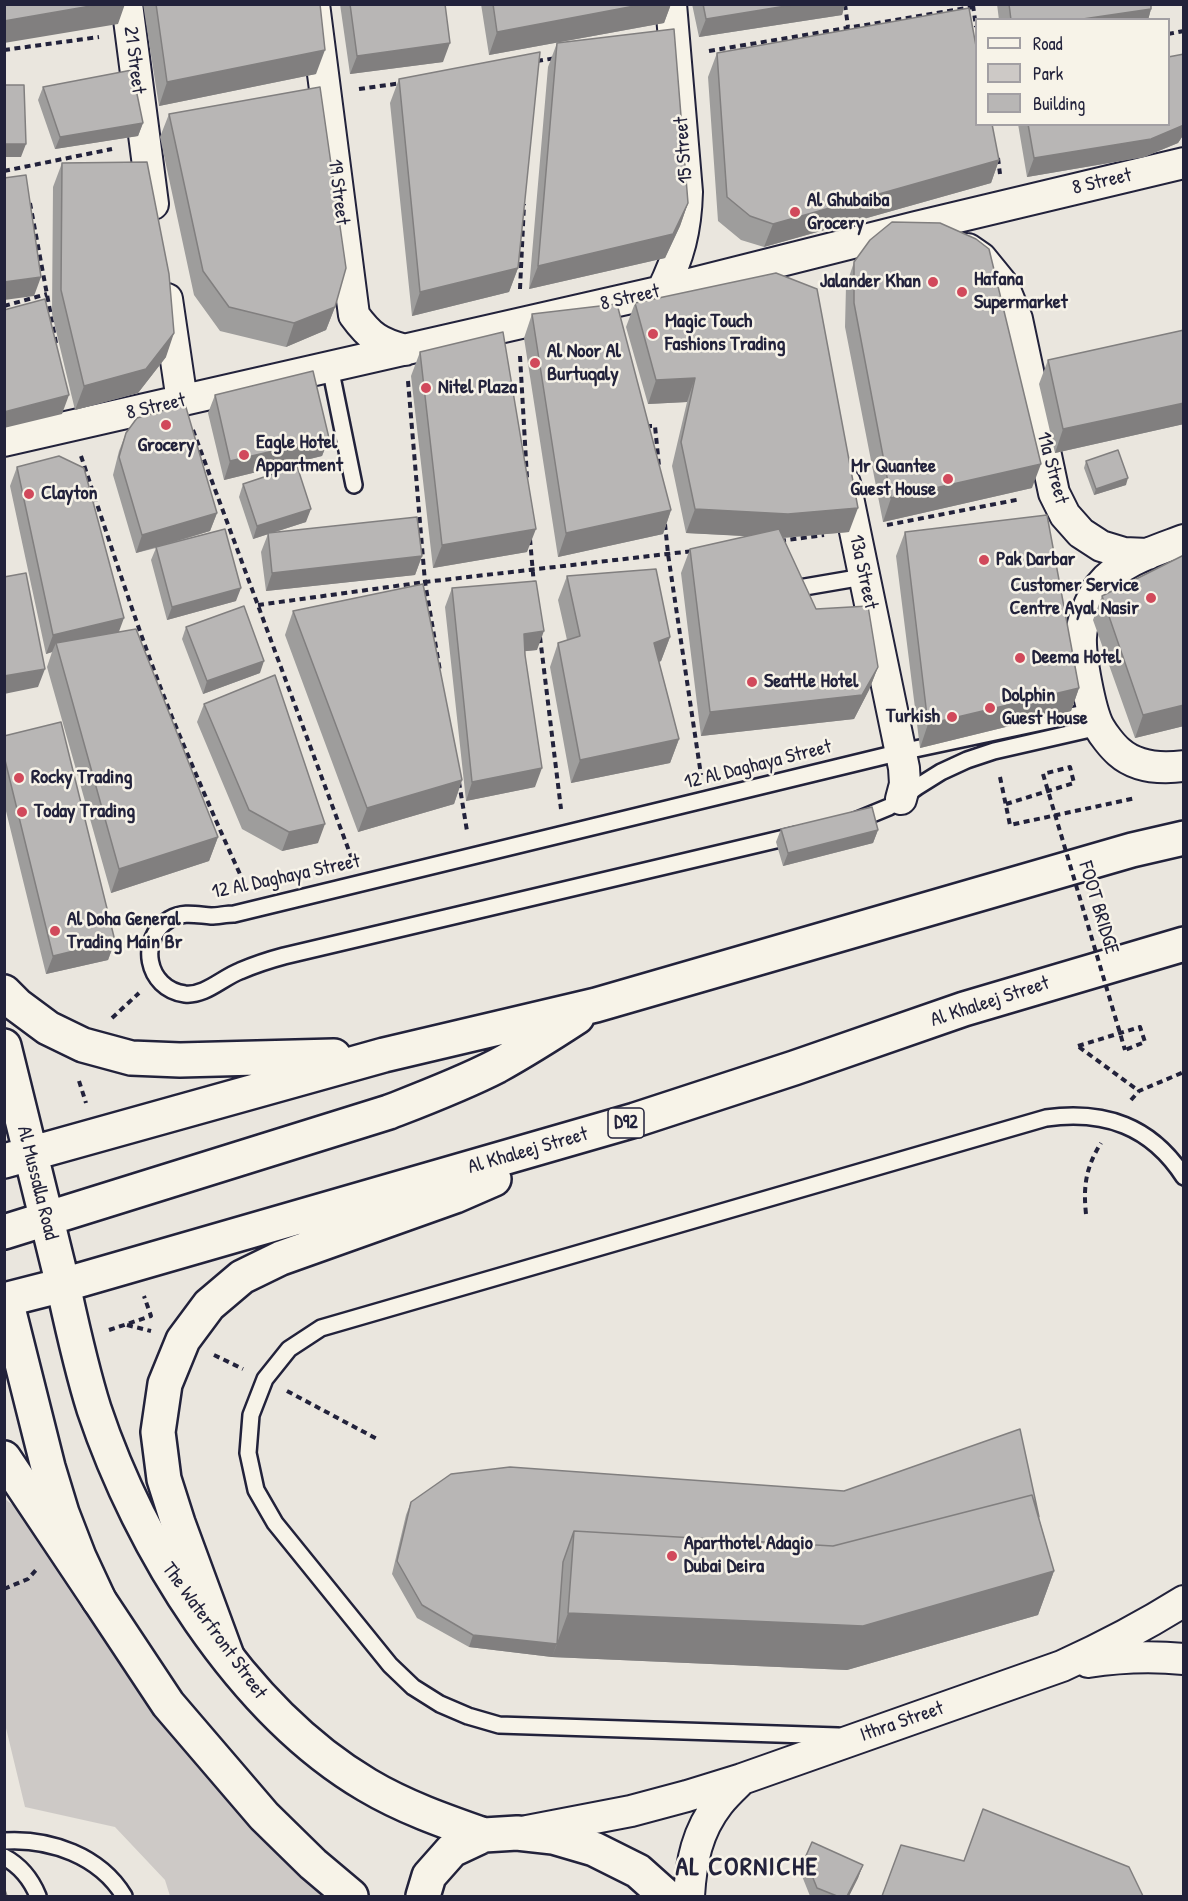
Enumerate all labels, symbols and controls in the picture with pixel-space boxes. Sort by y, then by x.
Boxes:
legend [975,18,1170,126]
street label: 21 Street [118,25,150,95]
text: Road [1033,31,1063,56]
text: Park [1033,61,1063,86]
text: Building [1033,91,1085,116]
street label: 15 Street [670,116,698,184]
street label: 19 Street [322,158,354,226]
street label: 8 Street [1070,164,1134,200]
place label: Al Ghubaiba Grocery [807,189,889,236]
marker: Al Ghubaiba Grocery [788,205,802,219]
place label: Hafana Supermarket [974,268,1068,315]
place label: Jalander Khan [820,270,921,294]
marker: Jalander Khan [926,275,940,289]
street label: 8 Street [598,280,662,316]
marker: Hafana Supermarket [955,285,969,299]
place label: Magic Touch Fashions Trading [665,310,785,357]
marker: Magic Touch Fashions Trading [646,327,660,341]
place label: Al Noor Al Burtuqaly [547,340,621,387]
marker: Al Noor Al Burtuqaly [528,356,542,370]
place label: Nitel Plaza [438,376,517,400]
marker: Nitel Plaza [419,381,433,395]
street label: 8 Street [124,389,188,425]
marker: Grocery [159,418,173,432]
street label: 11a Street [1031,429,1073,507]
place label: Eagle Hotel Appartment [256,431,343,478]
place label: Grocery [137,434,195,458]
marker: Eagle Hotel Appartment [237,448,251,462]
place label: Mr Quantee Guest House [850,455,936,502]
marker: Mr Quantee Guest House [941,472,955,486]
place label: Clayton [41,482,98,506]
marker: Clayton [22,487,36,501]
street label: 13a Street [843,533,883,611]
place label: Pak Darbar [996,548,1075,572]
marker: Pak Darbar [977,553,991,567]
place label: Customer Service Centre Ayal Nasir [1010,574,1139,621]
marker: Customer Service Centre Ayal Nasir [1144,591,1158,605]
place label: Deema Hotel [1032,646,1121,670]
marker: Deema Hotel [1013,651,1027,665]
place label: Seattle Hotel [764,670,858,694]
marker: Seattle Hotel [745,675,759,689]
place label: Dolphin Guest House [1002,684,1088,731]
marker: Dolphin Guest House [983,701,997,715]
place label: Turkish [886,705,940,729]
marker: Turkish [945,710,959,724]
street label: 12 Al Daghaya Street [682,735,834,795]
place label: Rocky Trading [31,766,132,790]
marker: Rocky Trading [12,771,26,785]
place label: Today Trading [34,800,135,824]
marker: Today Trading [15,805,29,819]
street label: 12 Al Daghaya Street [210,850,362,904]
street label: FOOT BRIDGE [1073,859,1123,957]
place label: Al Doha General Trading Main Br [67,908,182,955]
marker: Al Doha General Trading Main Br [48,924,62,938]
street label: Al Khaleej Street [928,972,1052,1032]
road number: D92 [608,1108,644,1138]
street label: Al Khaleej Street [465,1122,591,1180]
street label: Al Mussalla Road [11,1123,63,1243]
place label: Aparthotel Adagio Dubai Deira [684,1532,813,1579]
marker: Aparthotel Adagio Dubai Deira [665,1549,679,1563]
street label: The Waterfront Street [156,1558,272,1704]
street label: Ithra Street [857,1697,947,1747]
district label: AL CORNICHE [675,1852,819,1884]

